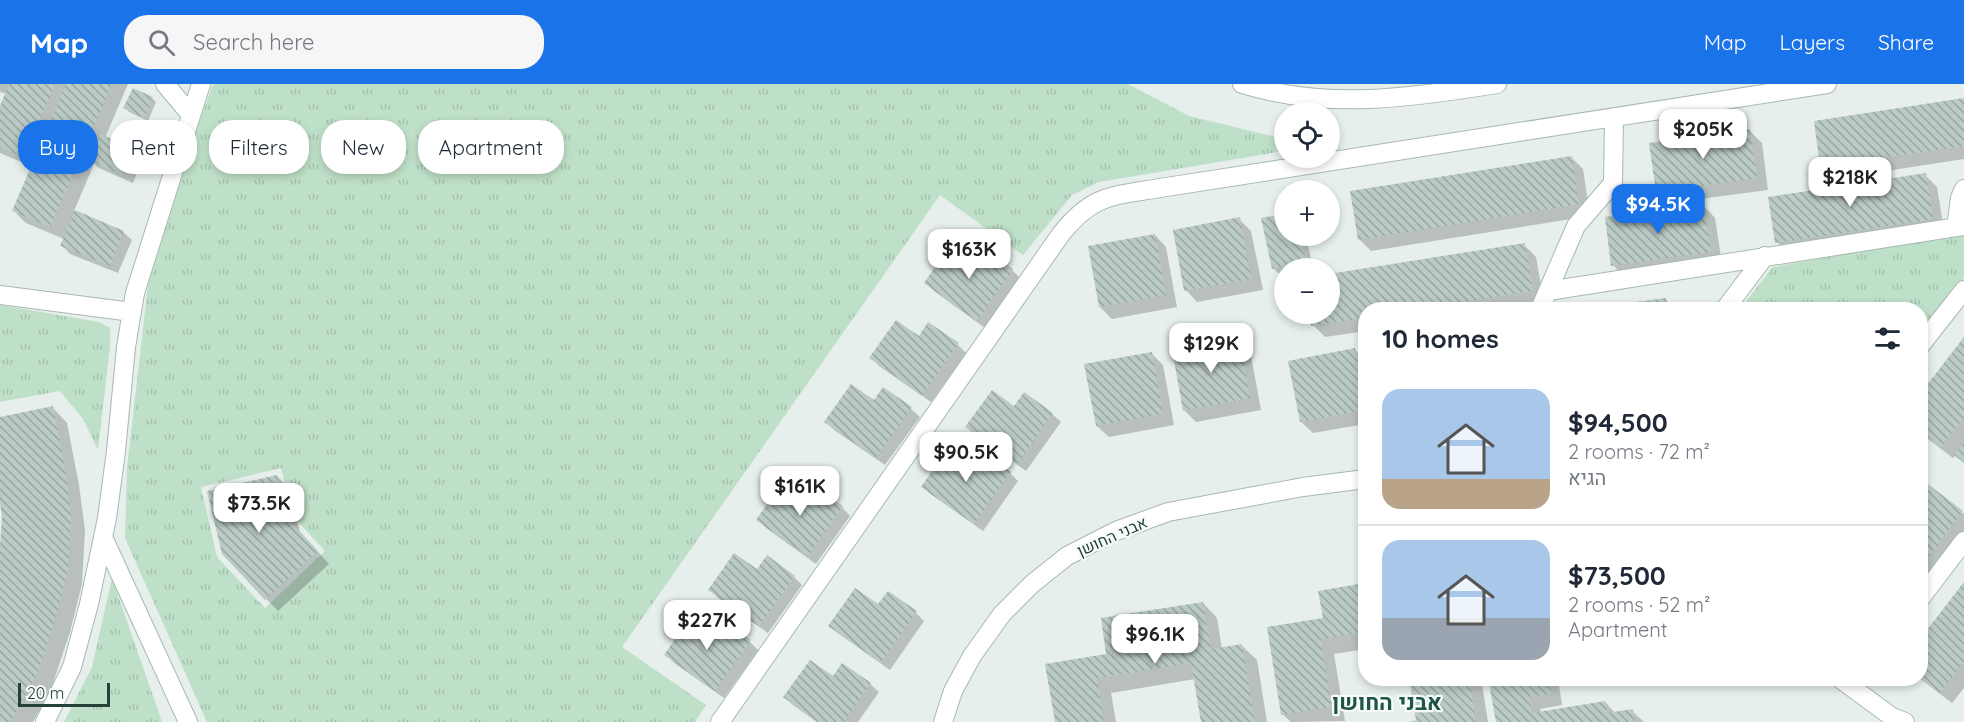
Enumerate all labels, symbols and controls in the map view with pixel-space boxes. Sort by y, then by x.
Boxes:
search box [124,15,544,69]
text: Map [30,25,88,60]
icon: search [145,26,178,59]
text: Search here [193,28,315,56]
text: Map [1704,29,1747,55]
text: Layers [1780,29,1845,55]
text: Share [1878,29,1934,55]
map controls [1274,102,1340,324]
button: locate [1274,102,1340,168]
pin: $205K [1661,109,1745,160]
text: $205K [1673,116,1733,141]
chip: Buy [18,120,98,174]
chip: Rent [110,120,197,174]
chip: Filters [209,120,309,174]
chip: New [321,120,406,174]
chip: Apartment [418,120,564,174]
pin: $218K [1808,157,1892,208]
text: $218K [1822,164,1878,189]
button: + [1274,180,1340,246]
pin: $94.5K [1609,184,1707,235]
text: $94.5K [1626,191,1690,216]
pin: $163K [927,229,1011,280]
text: $163K [942,236,996,261]
button: − [1274,258,1340,324]
text: 10 homes [1382,322,1499,355]
icon: filters [1871,322,1904,355]
pin: $129K [1169,323,1253,374]
text: $129K [1183,330,1239,355]
text: $94,500 [1568,406,1668,439]
icon: home [1430,413,1502,485]
pin: $90.5K [917,432,1015,483]
text: $90.5K [933,439,999,464]
text: 2 rooms · 72 m² [1568,439,1710,464]
text: הגיא [1568,465,1606,490]
pin: $161K [758,466,842,517]
text: $161K [774,473,826,498]
pin: $73.5K [210,483,308,534]
text: $73.5K [227,490,291,515]
street label: אבני החושן [1074,512,1150,560]
text: $73,500 [1568,559,1666,592]
icon: home [1430,564,1502,636]
text: 2 rooms · 52 m² [1568,592,1710,617]
pin: $227K [665,600,749,651]
text: $227K [678,607,736,632]
pin: $96.1K [1106,614,1204,665]
text: Apartment [1568,617,1668,642]
text: $96.1K [1125,621,1185,646]
scale bar [18,680,110,708]
text: 20 m [27,683,64,703]
district label: אבני החושן [1332,688,1442,716]

